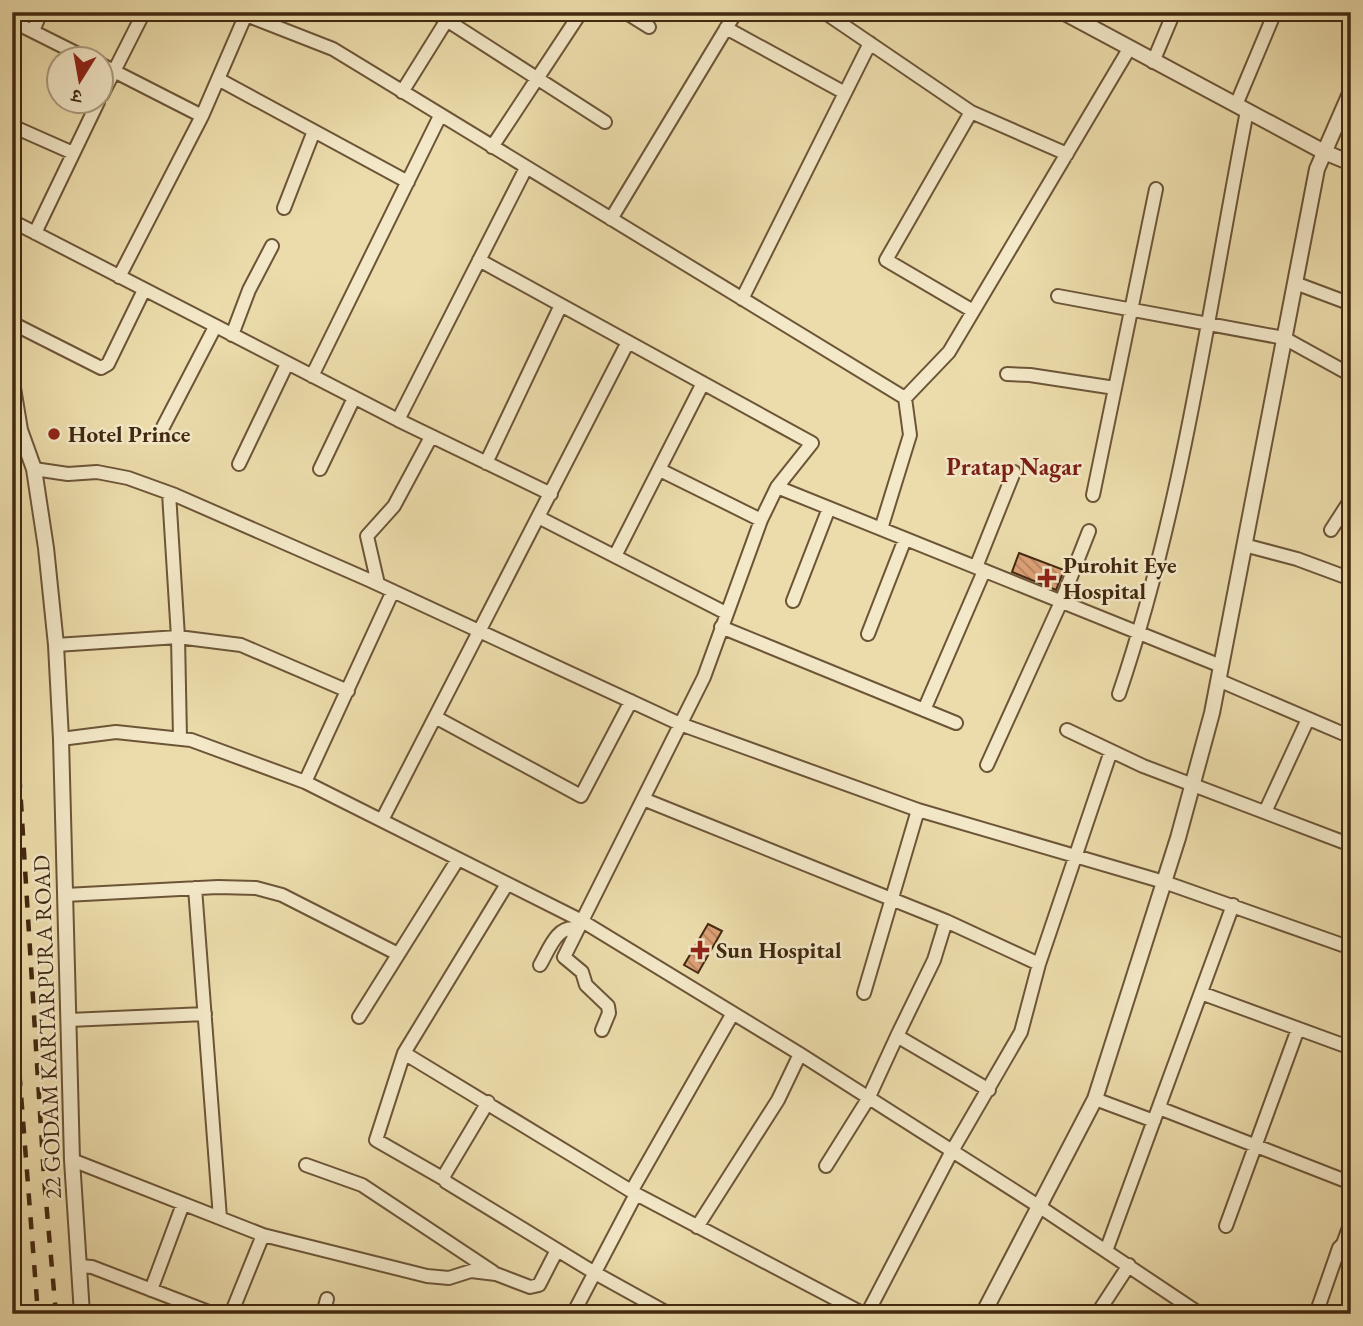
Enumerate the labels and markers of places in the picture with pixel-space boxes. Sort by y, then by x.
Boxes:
place label: Hotel Prince [68,419,191,449]
marker: Hotel Prince [46,426,62,442]
place label: Purohit Eye Hospital [1063,550,1177,606]
marker: Purohit Eye Hospital [1037,568,1057,588]
place label: Sun Hospital [716,935,842,965]
marker: Sun Hospital [690,940,710,960]

